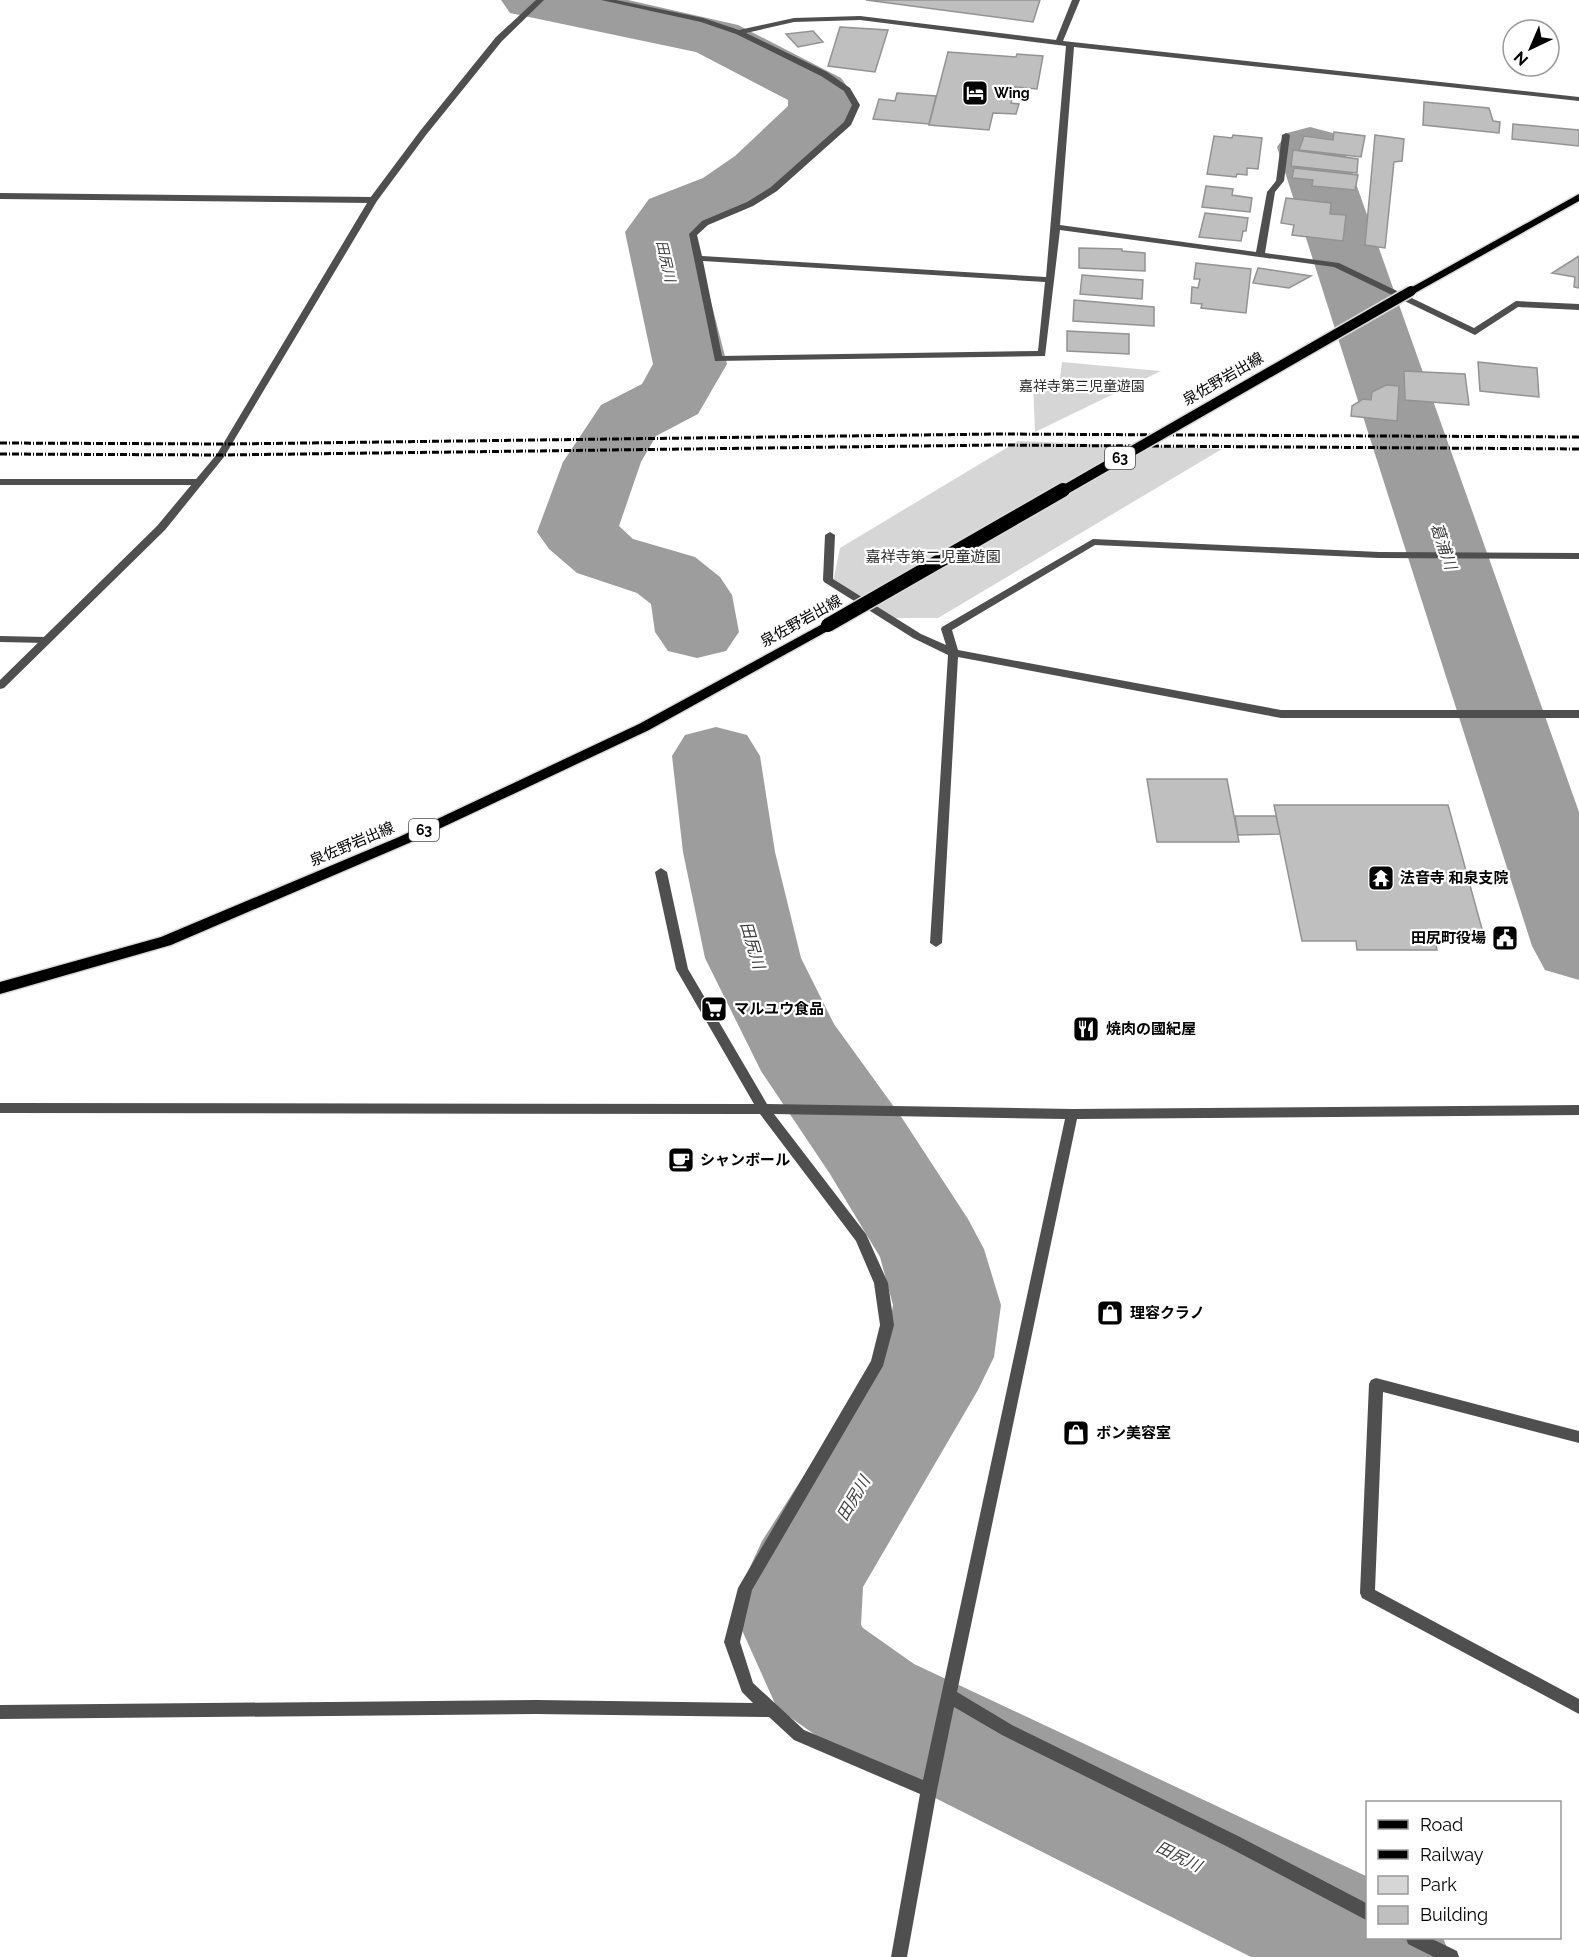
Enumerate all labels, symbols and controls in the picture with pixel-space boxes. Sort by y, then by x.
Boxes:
north arrow [1501,18,1561,78]
text: N [1510,47,1532,70]
hotel icon: Wing [960,78,990,108]
place label: Wing [994,85,1030,101]
water label: 田尻川 [653,239,679,285]
street label: 泉佐野岩出線 [1180,349,1266,409]
park label: 嘉祥寺第三児童遊園 [1019,378,1145,394]
road number: 63 [1105,447,1135,469]
water label: 葛浦川 [1427,520,1461,574]
park label: 嘉祥寺第二児童遊園 [865,548,1001,566]
street label: 泉佐野岩出線 [757,591,845,651]
street label: 泉佐野岩出線 [307,818,397,870]
road number: 63 [409,819,439,841]
temple icon: 法音寺 和泉支院 [1366,863,1396,893]
place label: 法音寺 和泉支院 [1400,869,1509,887]
water label: 田尻川 [736,919,769,973]
public building icon: 田尻町役場 [1490,923,1520,953]
place label: 田尻町役場 [1411,929,1486,947]
supermarket icon: マルユウ食品 [699,994,729,1024]
place label: マルユウ食品 [734,1000,824,1018]
restaurant icon: 焼肉の國紀屋 [1071,1014,1101,1044]
place label: 焼肉の國紀屋 [1106,1020,1196,1038]
cafe icon: シャンボール [666,1145,696,1175]
place label: シャンボール [700,1151,790,1169]
shop icon: 理容クラノ [1095,1298,1125,1328]
place label: 理容クラノ [1130,1304,1205,1322]
shop icon: ボン美容室 [1061,1418,1091,1448]
place label: ボン美容室 [1096,1424,1171,1442]
water label: 田尻川 [833,1471,875,1524]
legend [1366,1801,1561,1939]
text: Road [1420,1814,1463,1835]
water label: 田尻川 [1153,1837,1206,1876]
text: Railway [1420,1844,1484,1865]
text: Park [1420,1874,1457,1895]
text: Building [1420,1904,1488,1925]

